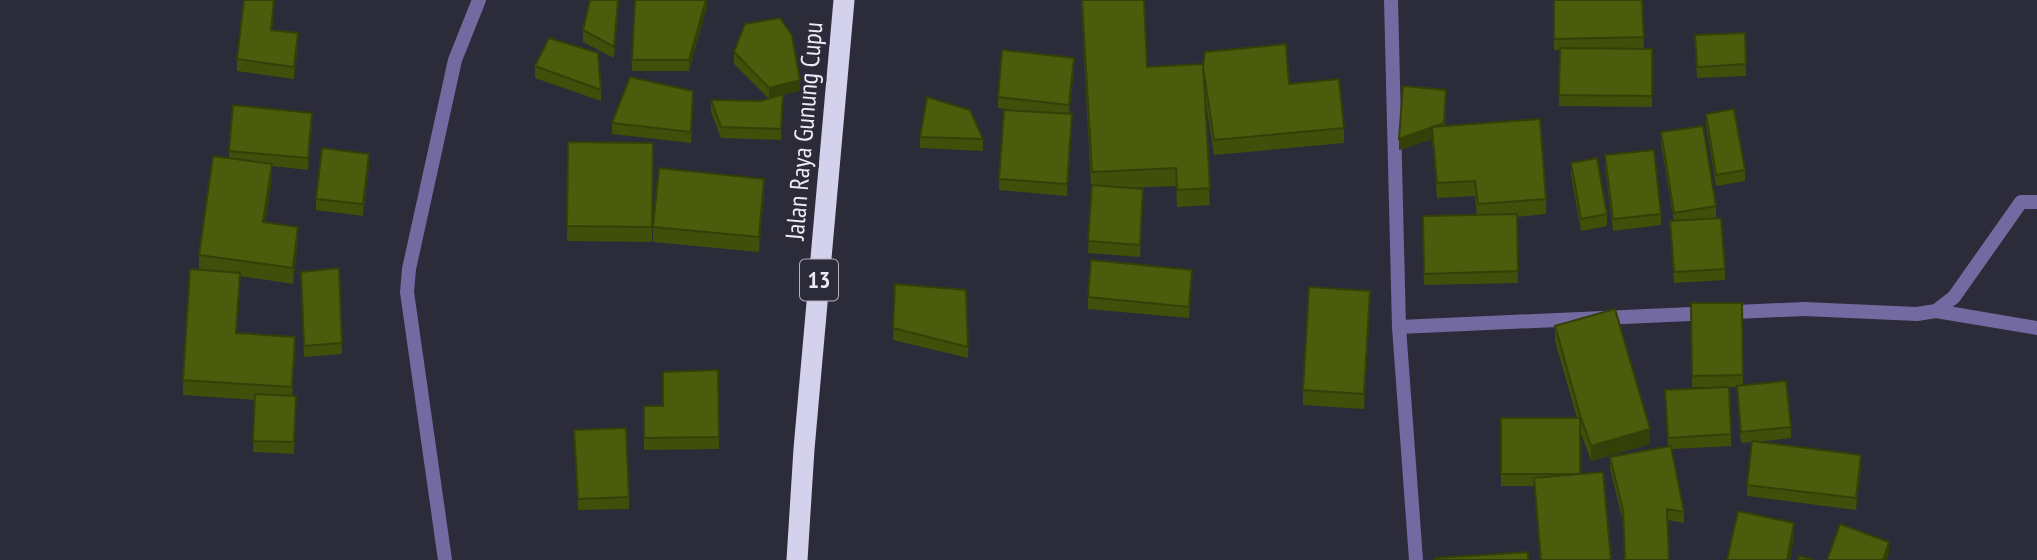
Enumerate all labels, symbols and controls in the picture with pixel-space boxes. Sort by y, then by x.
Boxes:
street label: Jalan Raya Gunung Cupu [777,20,829,242]
road number: 13 [800,260,838,300]

